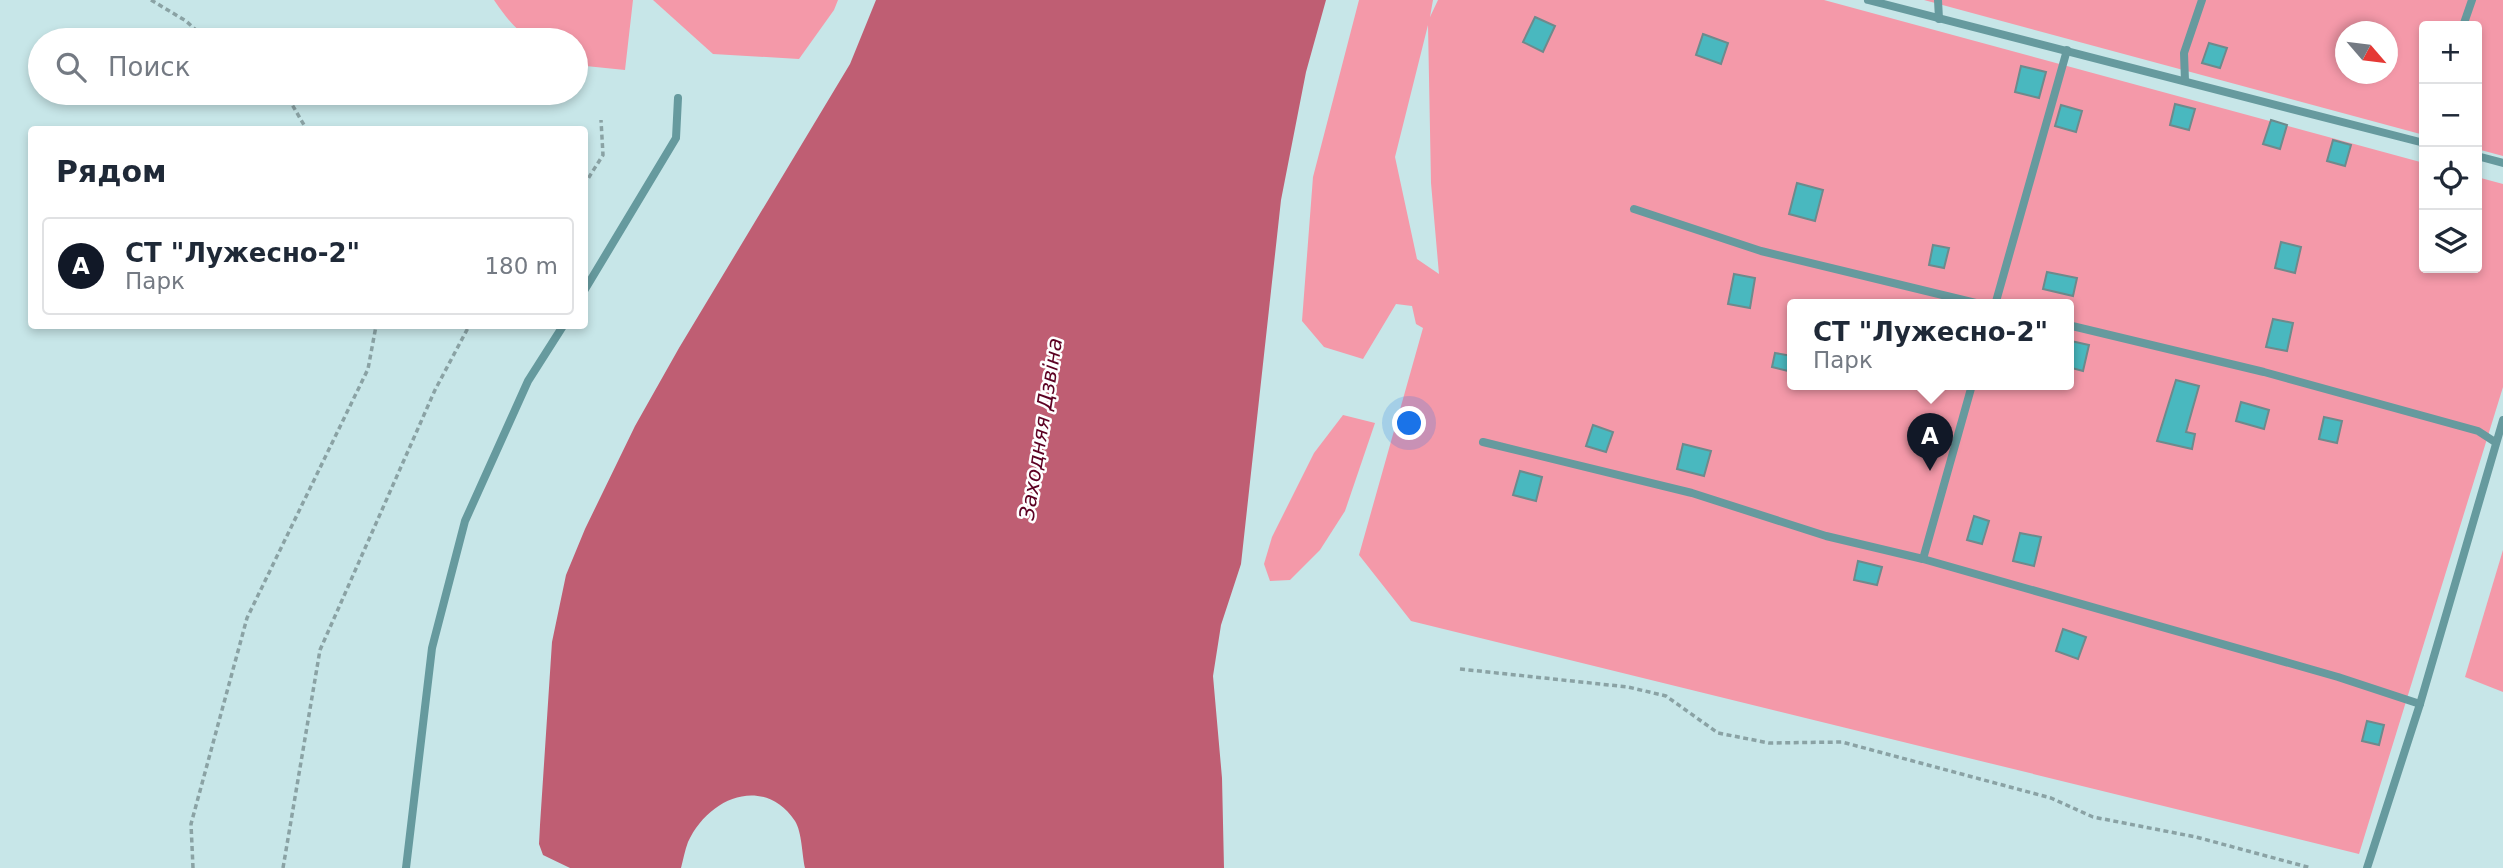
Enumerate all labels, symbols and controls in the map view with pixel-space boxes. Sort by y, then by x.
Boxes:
north arrow [2335,21,2398,84]
map controls [2419,21,2482,273]
button: + [2419,21,2482,84]
search box [28,28,588,105]
icon: search [52,48,90,86]
text: Поиск [108,52,190,82]
button: − [2419,84,2482,147]
button: locate [2419,147,2482,210]
text: Рядом [56,154,167,189]
button: layers [2419,210,2482,273]
text: СТ "Лужесно-2" [125,238,360,268]
text: A [72,253,90,279]
text: 180 m [484,253,558,279]
text: Парк [125,268,185,294]
popup [1787,299,2074,390]
text: СТ "Лужесно-2" [1813,317,2048,347]
water label: Заходняя Дзвіна [1015,336,1067,522]
text: Парк [1813,347,1873,373]
your location [1392,406,1426,440]
pin: A [1907,413,1953,471]

